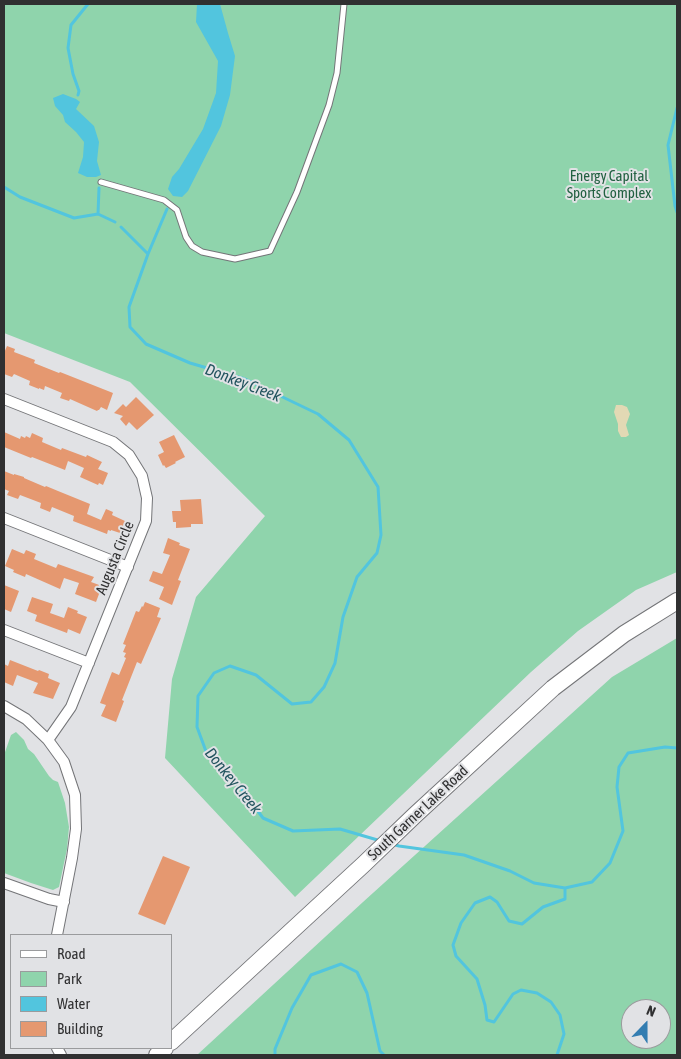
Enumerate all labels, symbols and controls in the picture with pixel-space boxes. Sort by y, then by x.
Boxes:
park label: Energy Capital Sports Complex [567,167,651,202]
water label: Donkey Creek [202,360,284,406]
street label: Augusta Circle [92,519,138,597]
water label: Donkey Creek [201,744,265,818]
street label: South Garner Lake Road [364,762,472,864]
legend [10,934,172,1049]
text: Road [57,945,86,962]
text: Park [57,970,82,987]
text: Water [57,995,90,1012]
north arrow [621,999,671,1049]
text: N [644,1002,658,1020]
text: Building [57,1020,103,1037]

